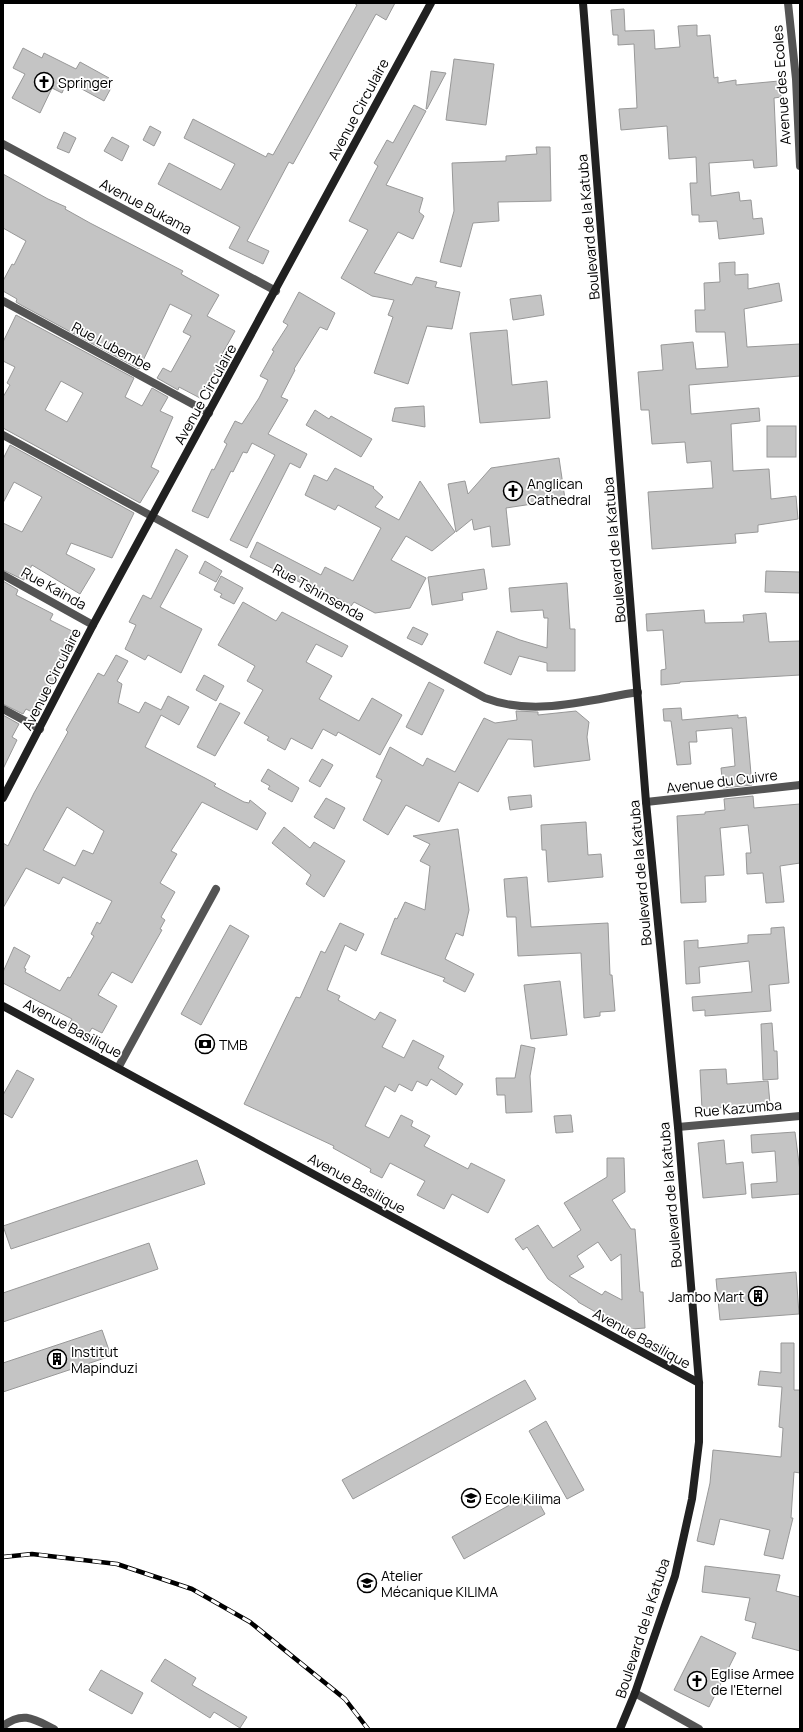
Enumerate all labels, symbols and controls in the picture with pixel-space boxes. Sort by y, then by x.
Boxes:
street label: Avenue des Ecoles [767,24,795,146]
street label: Avenue Circulaire [323,55,393,163]
church icon: Springer [33,71,55,93]
place label: Springer [58,73,113,92]
street label: Boulevard de la Katuba [572,153,604,301]
street label: Avenue Bukama [97,174,195,238]
street label: Rue Lubembe [69,317,155,375]
street label: Avenue Circulaire [169,340,241,448]
place label: Anglican Cathedral [527,474,591,509]
street label: Boulevard de la Katuba [598,476,630,624]
church icon: Anglican Cathedral [502,480,524,502]
street label: Rue Tshinsenda [270,559,368,625]
street label: Rue Kainda [18,562,90,614]
street label: Avenue Circulaire [17,625,85,733]
street label: Avenue du Cuivre [665,765,779,797]
street label: Boulevard de la Katuba [624,799,656,947]
street label: Avenue Basilique [20,994,126,1062]
bank icon: TMB [194,1033,216,1055]
place label: TMB [219,1035,248,1054]
street label: Rue Kazumba [693,1095,783,1121]
street label: Boulevard de la Katuba [654,1121,686,1269]
street label: Avenue Basilique [305,1148,409,1218]
building icon: Jambo Mart [747,1285,769,1307]
place label: Jambo Mart [668,1287,744,1306]
street label: Avenue Basilique [590,1303,694,1373]
place label: Institut Mapinduzi [71,1342,138,1377]
building icon: Institut Mapinduzi [46,1348,68,1370]
school or university icon: Ecole Kilima [460,1487,482,1509]
place label: Ecole Kilima [485,1489,561,1508]
street label: Boulevard de la Katuba [610,1556,674,1700]
place label: Atelier Mécanique KILIMA [381,1566,498,1601]
school or university icon: Atelier Mécanique KILIMA [356,1572,378,1594]
place label: Eglise Armee de l'Eternel [711,1664,794,1699]
church icon: Eglise Armee de l'Eternel [686,1670,708,1692]

